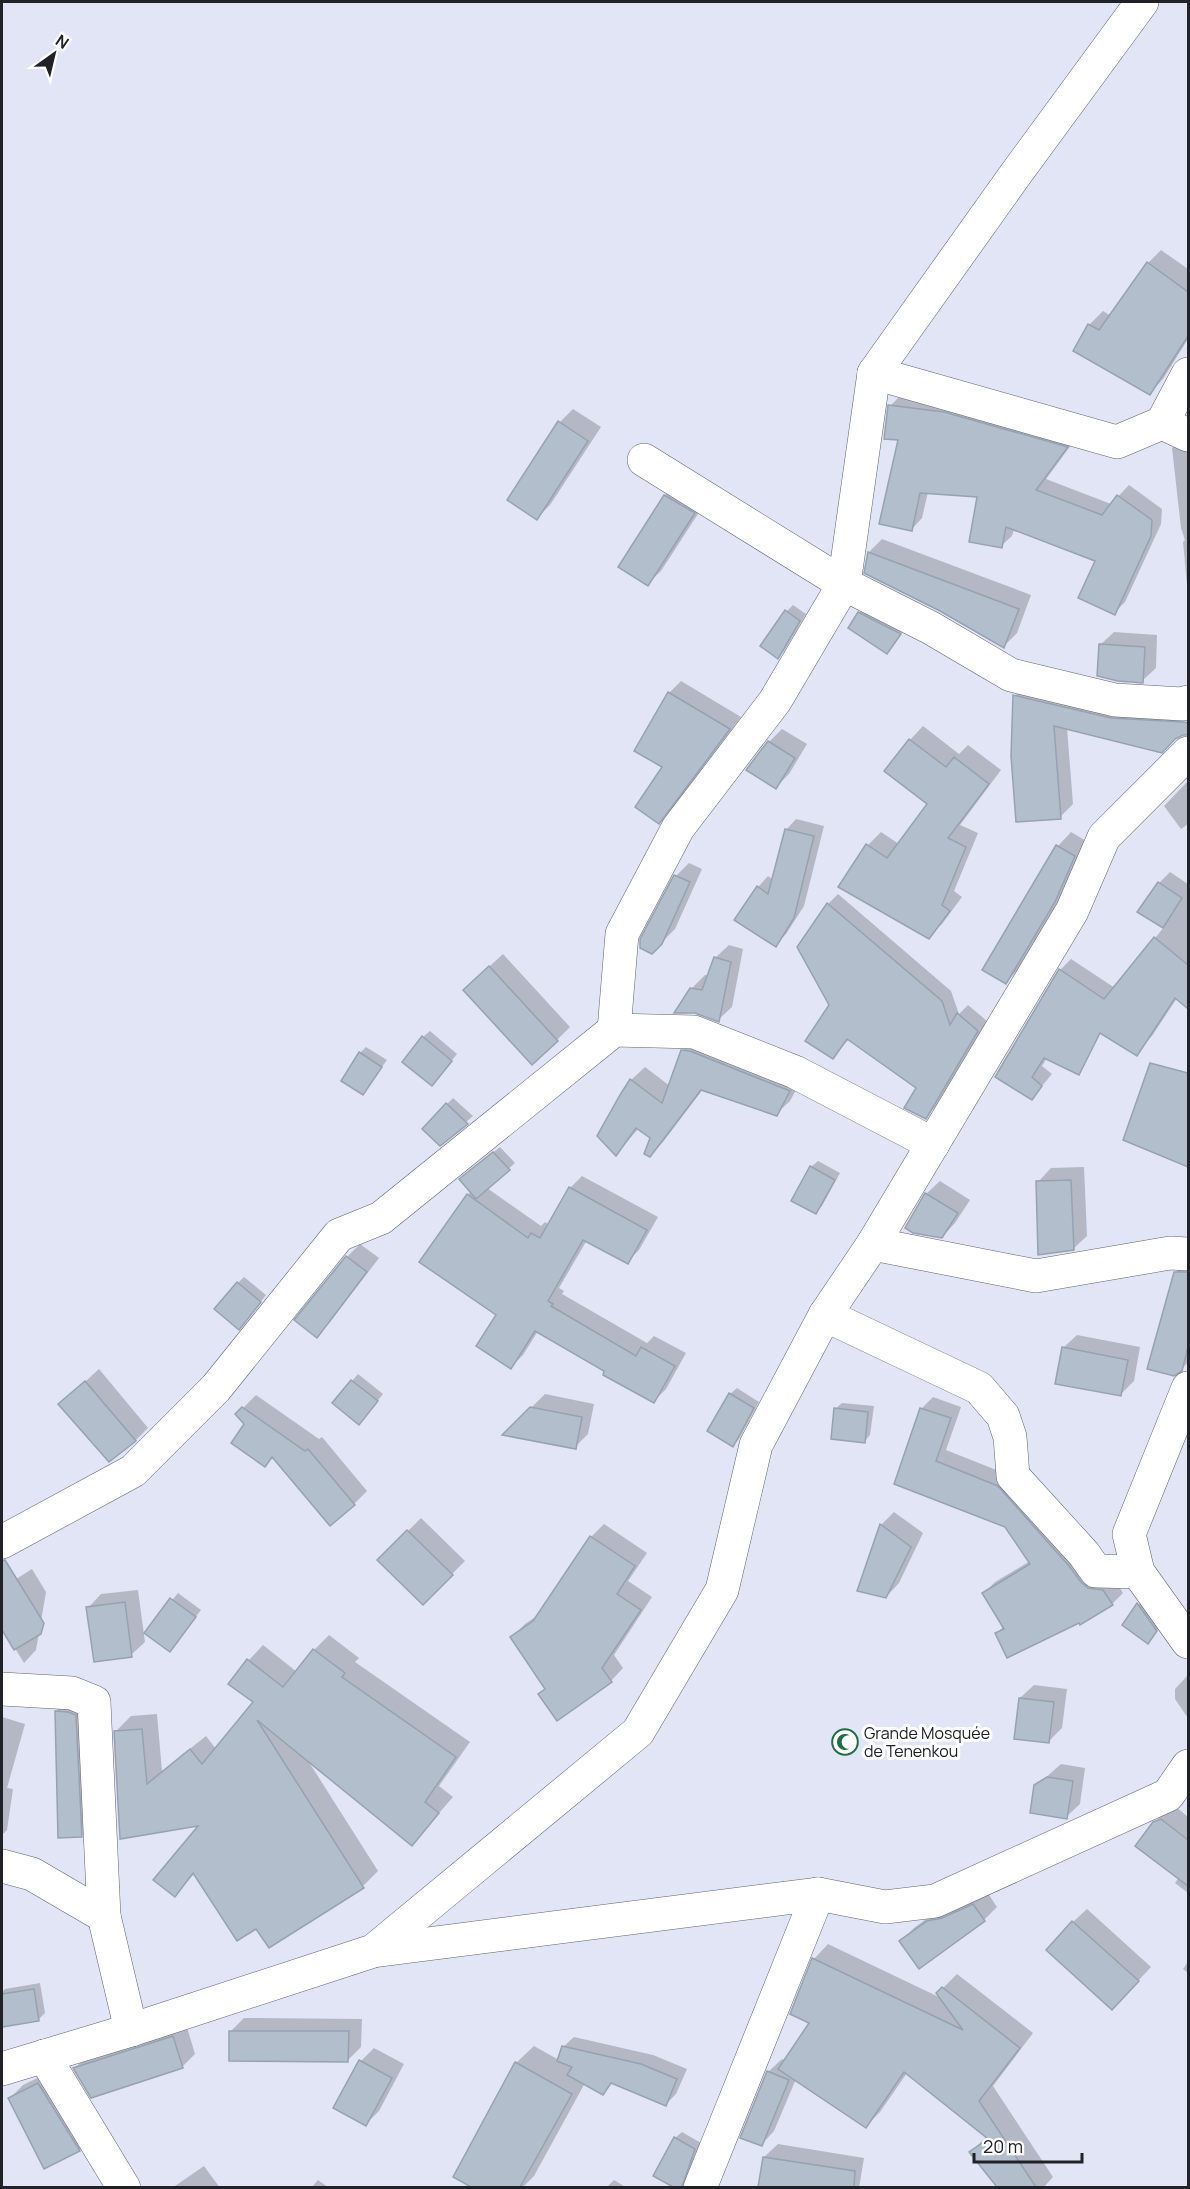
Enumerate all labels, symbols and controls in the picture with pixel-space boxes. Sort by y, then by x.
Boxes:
north arrow [24,24,84,84]
text: N [51,29,73,54]
place label: Grande Mosquée de Tenenkou [864,1722,990,1762]
mosque icon: Grande Mosquée de Tenenkou [830,1727,860,1757]
scale bar [974,2126,1082,2164]
text: 20 m [983,2134,1023,2158]

